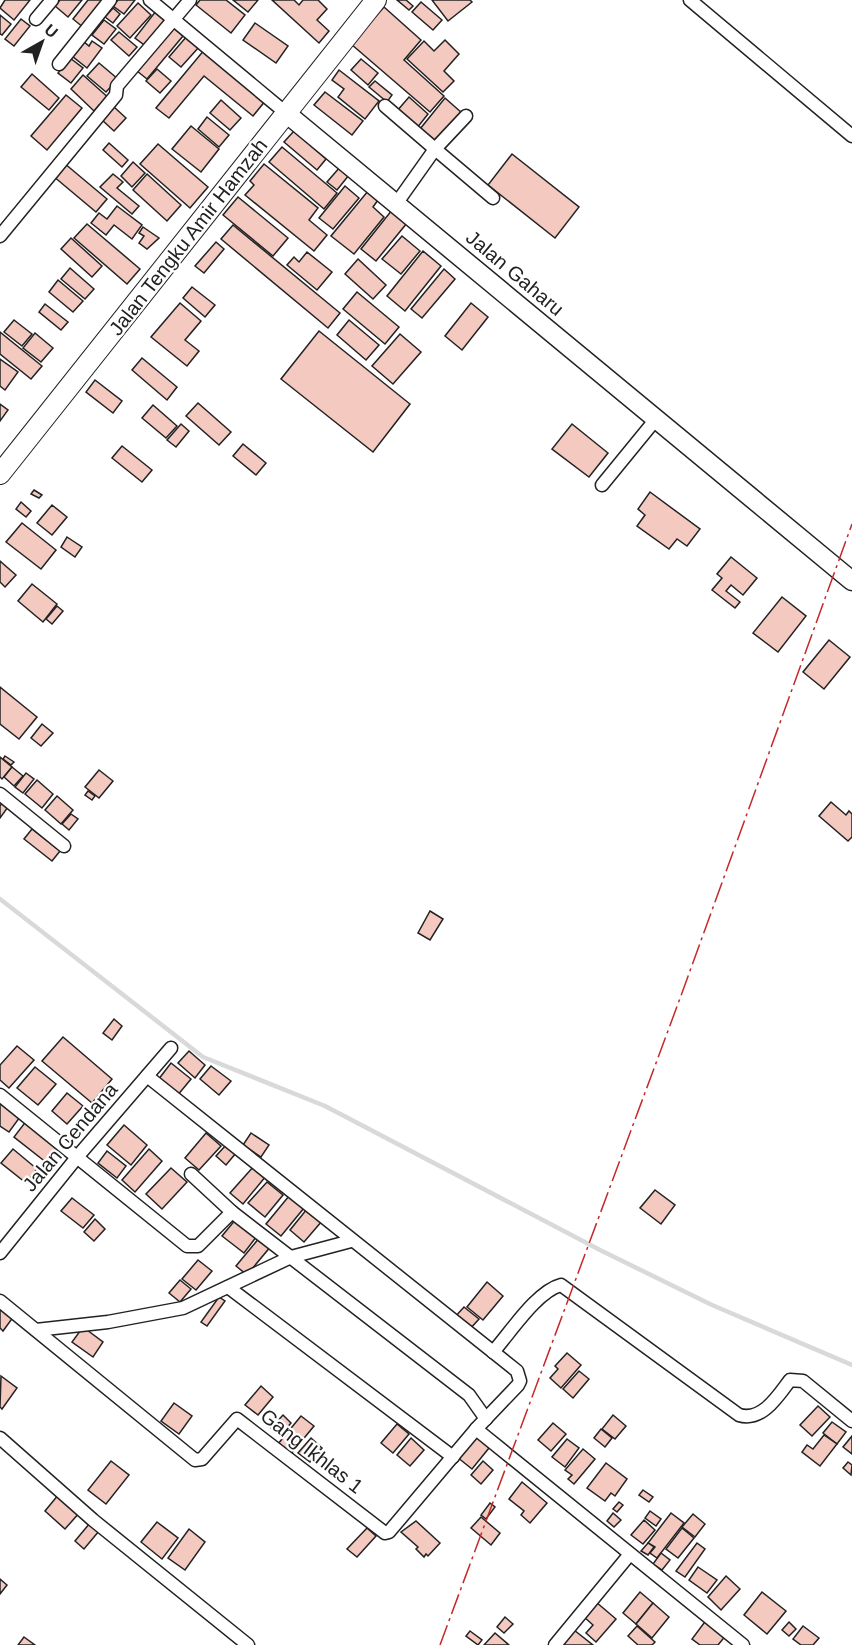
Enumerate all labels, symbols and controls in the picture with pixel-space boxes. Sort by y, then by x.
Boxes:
north arrow [12,12,72,72]
text: U [41,21,61,41]
street label: Jalan Tengku Amir Hamzah [105,134,271,340]
street label: Jalan Gaharu [462,226,568,320]
street label: Jalan Cendana [18,1078,122,1196]
street label: Gang Ikhlas 1 [257,1404,367,1498]

